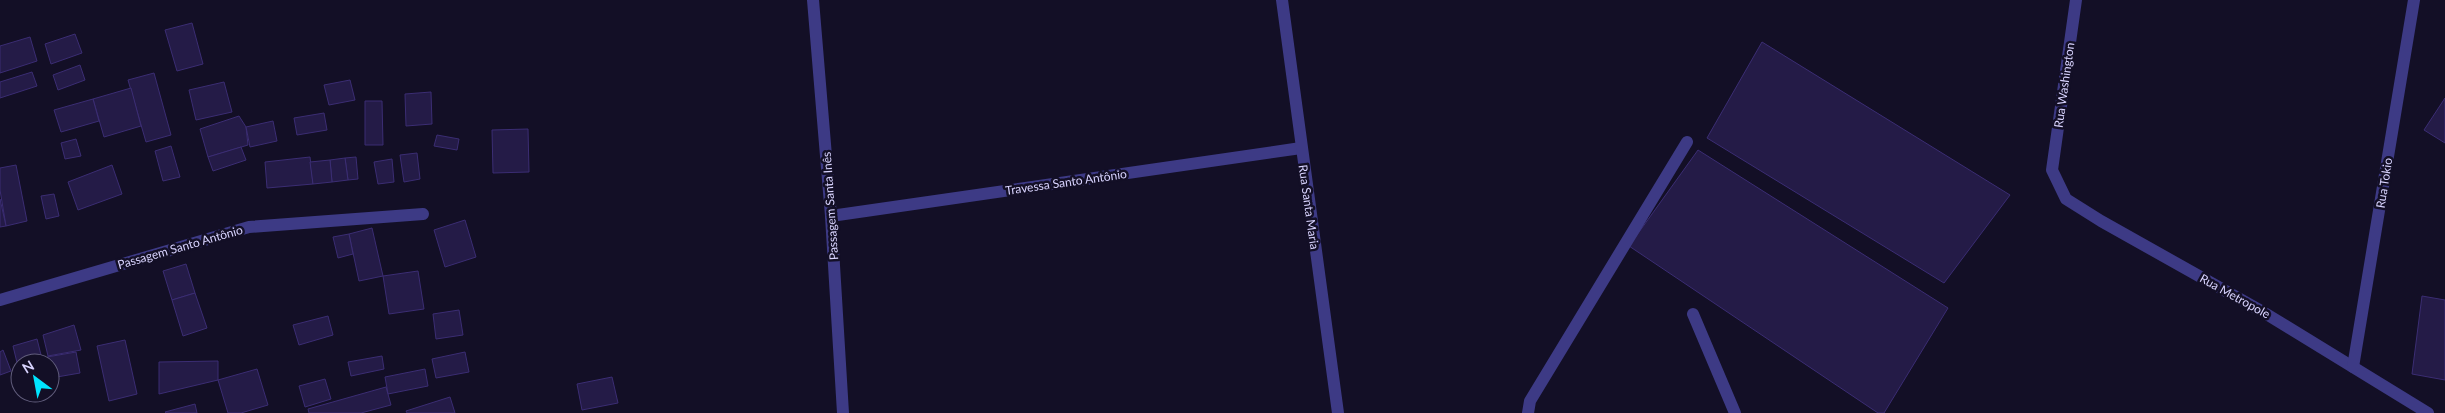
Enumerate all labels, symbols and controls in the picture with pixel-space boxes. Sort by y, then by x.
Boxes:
street label: Rua Washington [2051,41,2077,129]
street label: Passagem Santa Inês [819,151,841,261]
street label: Rua Tokio [2373,157,2395,209]
street label: Rua Santa Maria [1296,164,1322,250]
street label: Travessa Santo Antônio [1004,166,1128,198]
street label: Passagem Santo Antônio [116,222,245,272]
street label: Rua Metropole [2197,270,2273,322]
north arrow [10,353,60,403]
text: N [19,356,37,377]

